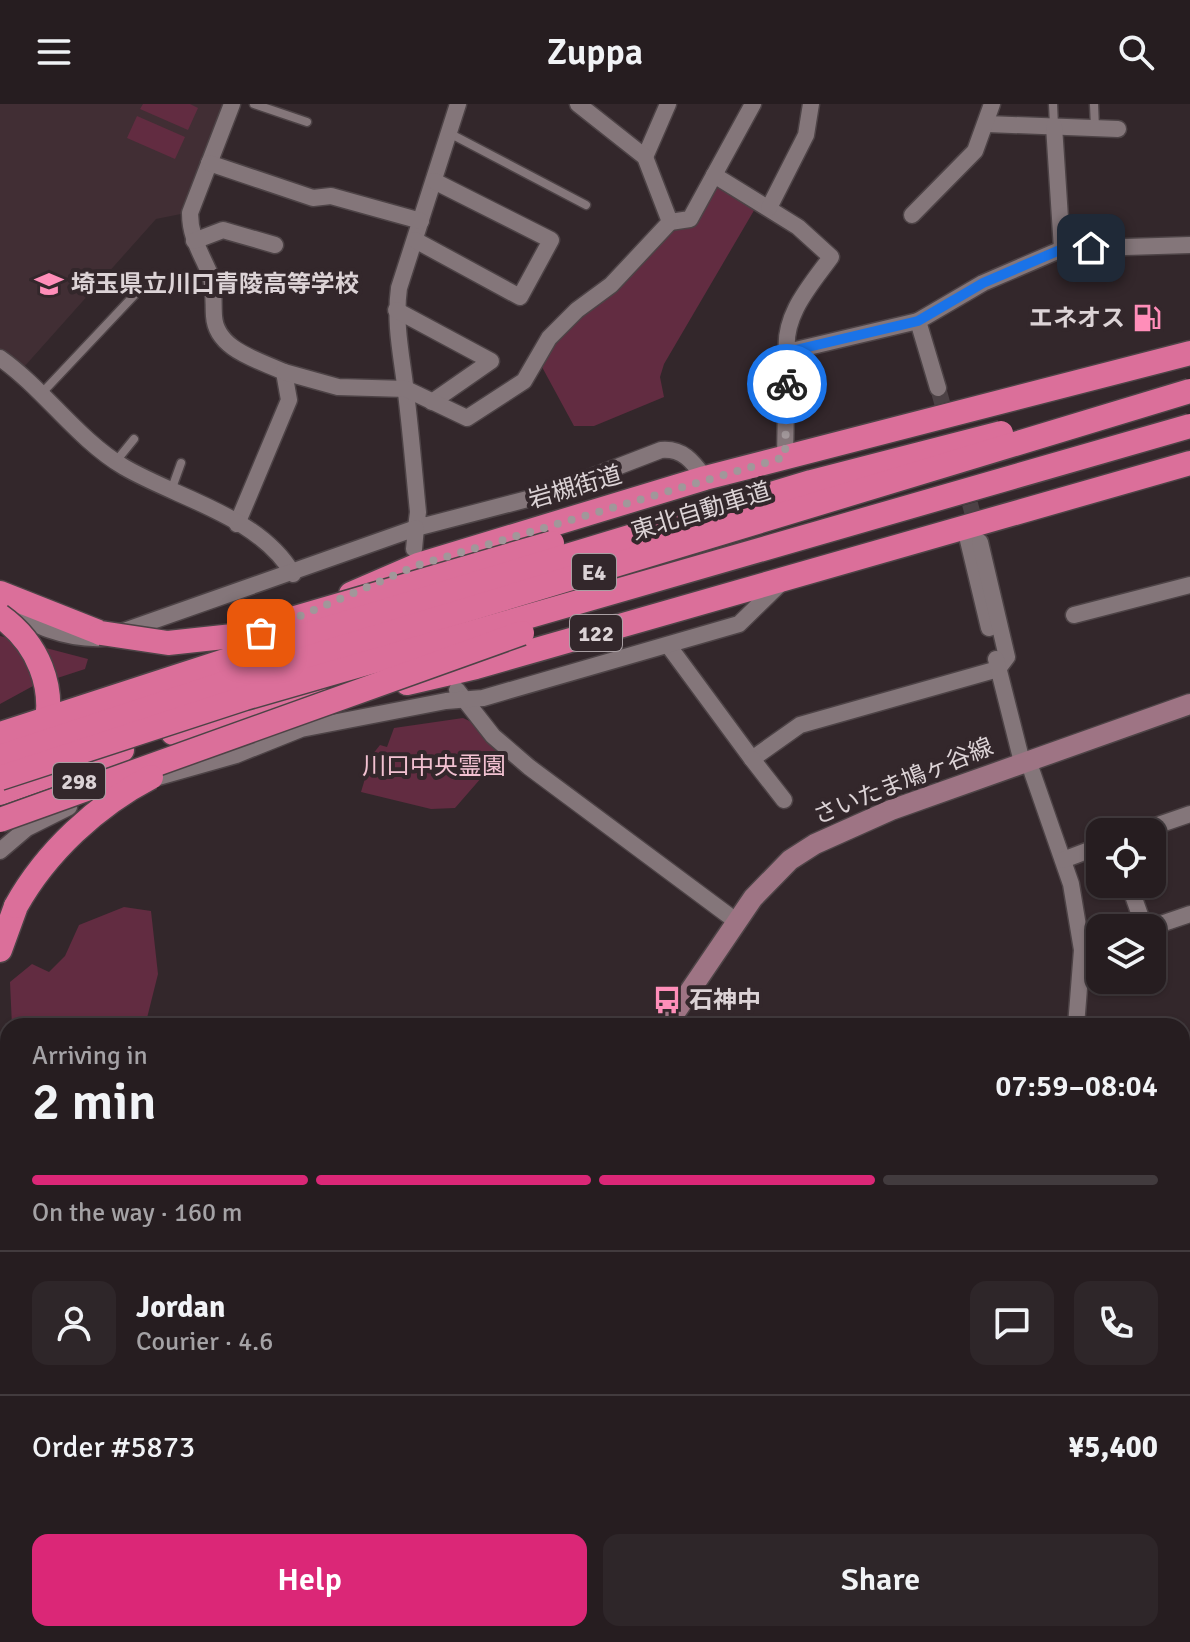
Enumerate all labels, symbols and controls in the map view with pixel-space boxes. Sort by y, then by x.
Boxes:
icon: menu [32,30,76,74]
text: Zuppa [547,30,643,75]
icon: search [1114,30,1158,74]
pin [1057,214,1125,282]
icon: home [1069,226,1113,270]
school or university icon: 埼玉県立川口青陵高等学校 [34,269,64,299]
place label: 埼玉県立川口青陵高等学校 [71,269,359,299]
place label: エネオス [1029,303,1125,333]
fuel station icon: エネオス [1132,303,1162,333]
courier [747,344,827,424]
icon: bike [765,362,809,406]
street label: 岩槻街道 [525,459,625,515]
street label: 東北自動車道 [628,476,774,546]
road number: E4 [572,554,616,590]
pin [227,599,295,667]
icon: bag [239,611,283,655]
road number: 122 [570,615,622,651]
street label: さいたま鳩ヶ谷線 [809,731,997,831]
park label: 川口中央霊園 [362,751,506,781]
road number: 298 [53,763,105,799]
map controls [1086,818,1166,994]
button: locate [1086,818,1166,898]
button: layers [1086,914,1166,994]
bus stop icon: 石神中 [652,985,682,1015]
place label: 石神中 [689,985,761,1015]
text: Arriving in [32,1040,148,1072]
text: 07:59–08:04 [995,1068,1158,1105]
text: 2 min [32,1070,157,1134]
text: On the way · 160 m [32,1197,242,1229]
button: person [32,1281,116,1365]
button: chat [970,1281,1054,1365]
button: phone [1074,1281,1158,1365]
text: Jordan [136,1289,225,1326]
text: Courier · 4.6 [136,1326,273,1358]
text: Order #5873 [32,1429,195,1466]
text: ¥5,400 [1068,1429,1158,1466]
button: Help [32,1534,587,1626]
button: Share [603,1534,1158,1626]

